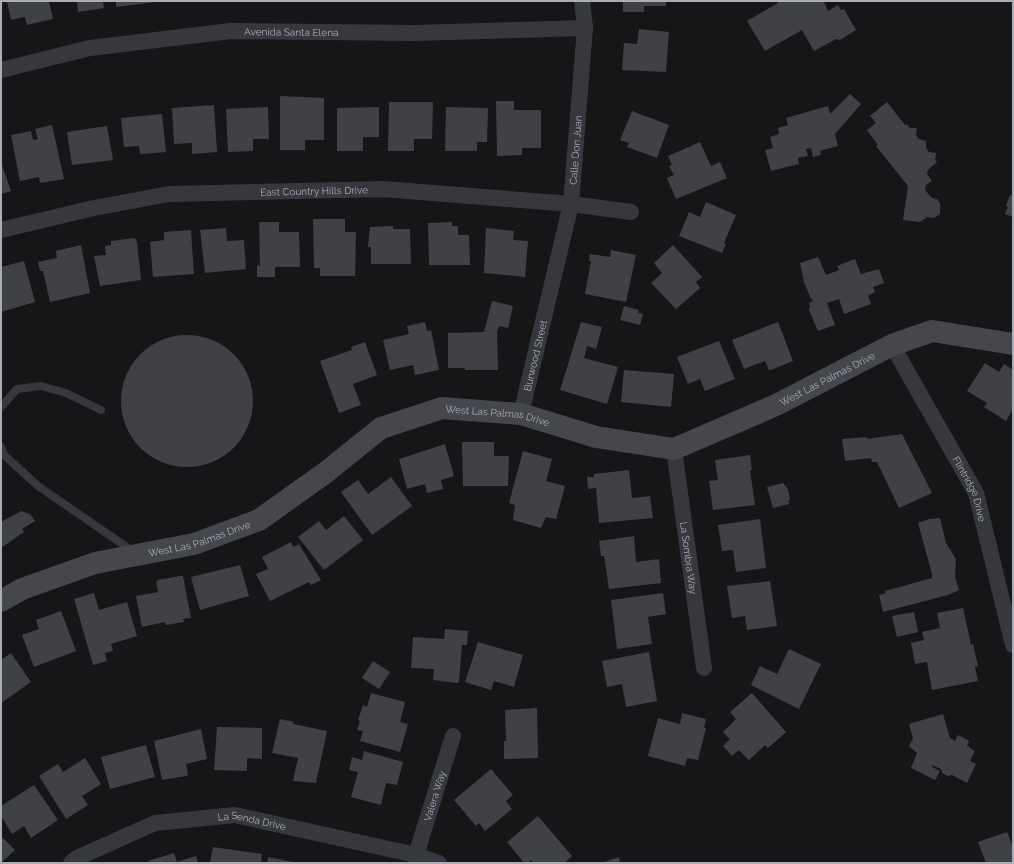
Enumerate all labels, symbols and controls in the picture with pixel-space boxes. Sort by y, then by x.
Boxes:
street label: Avenida Santa Elena [244,26,339,38]
street label: Calle Don Juan [567,115,584,185]
street label: East Country Hills Drive [260,184,368,197]
street label: Burwood Street [521,318,549,392]
street label: West Las Palmas Drive [778,349,877,408]
street label: West Las Palmas Drive [445,403,551,428]
street label: Flintridge Drive [951,454,988,523]
street label: West Las Palmas Drive [148,518,252,558]
street label: La Sombra Way [679,521,699,596]
street label: Valera Way [421,769,448,822]
street label: La Senda Drive [217,809,287,832]

